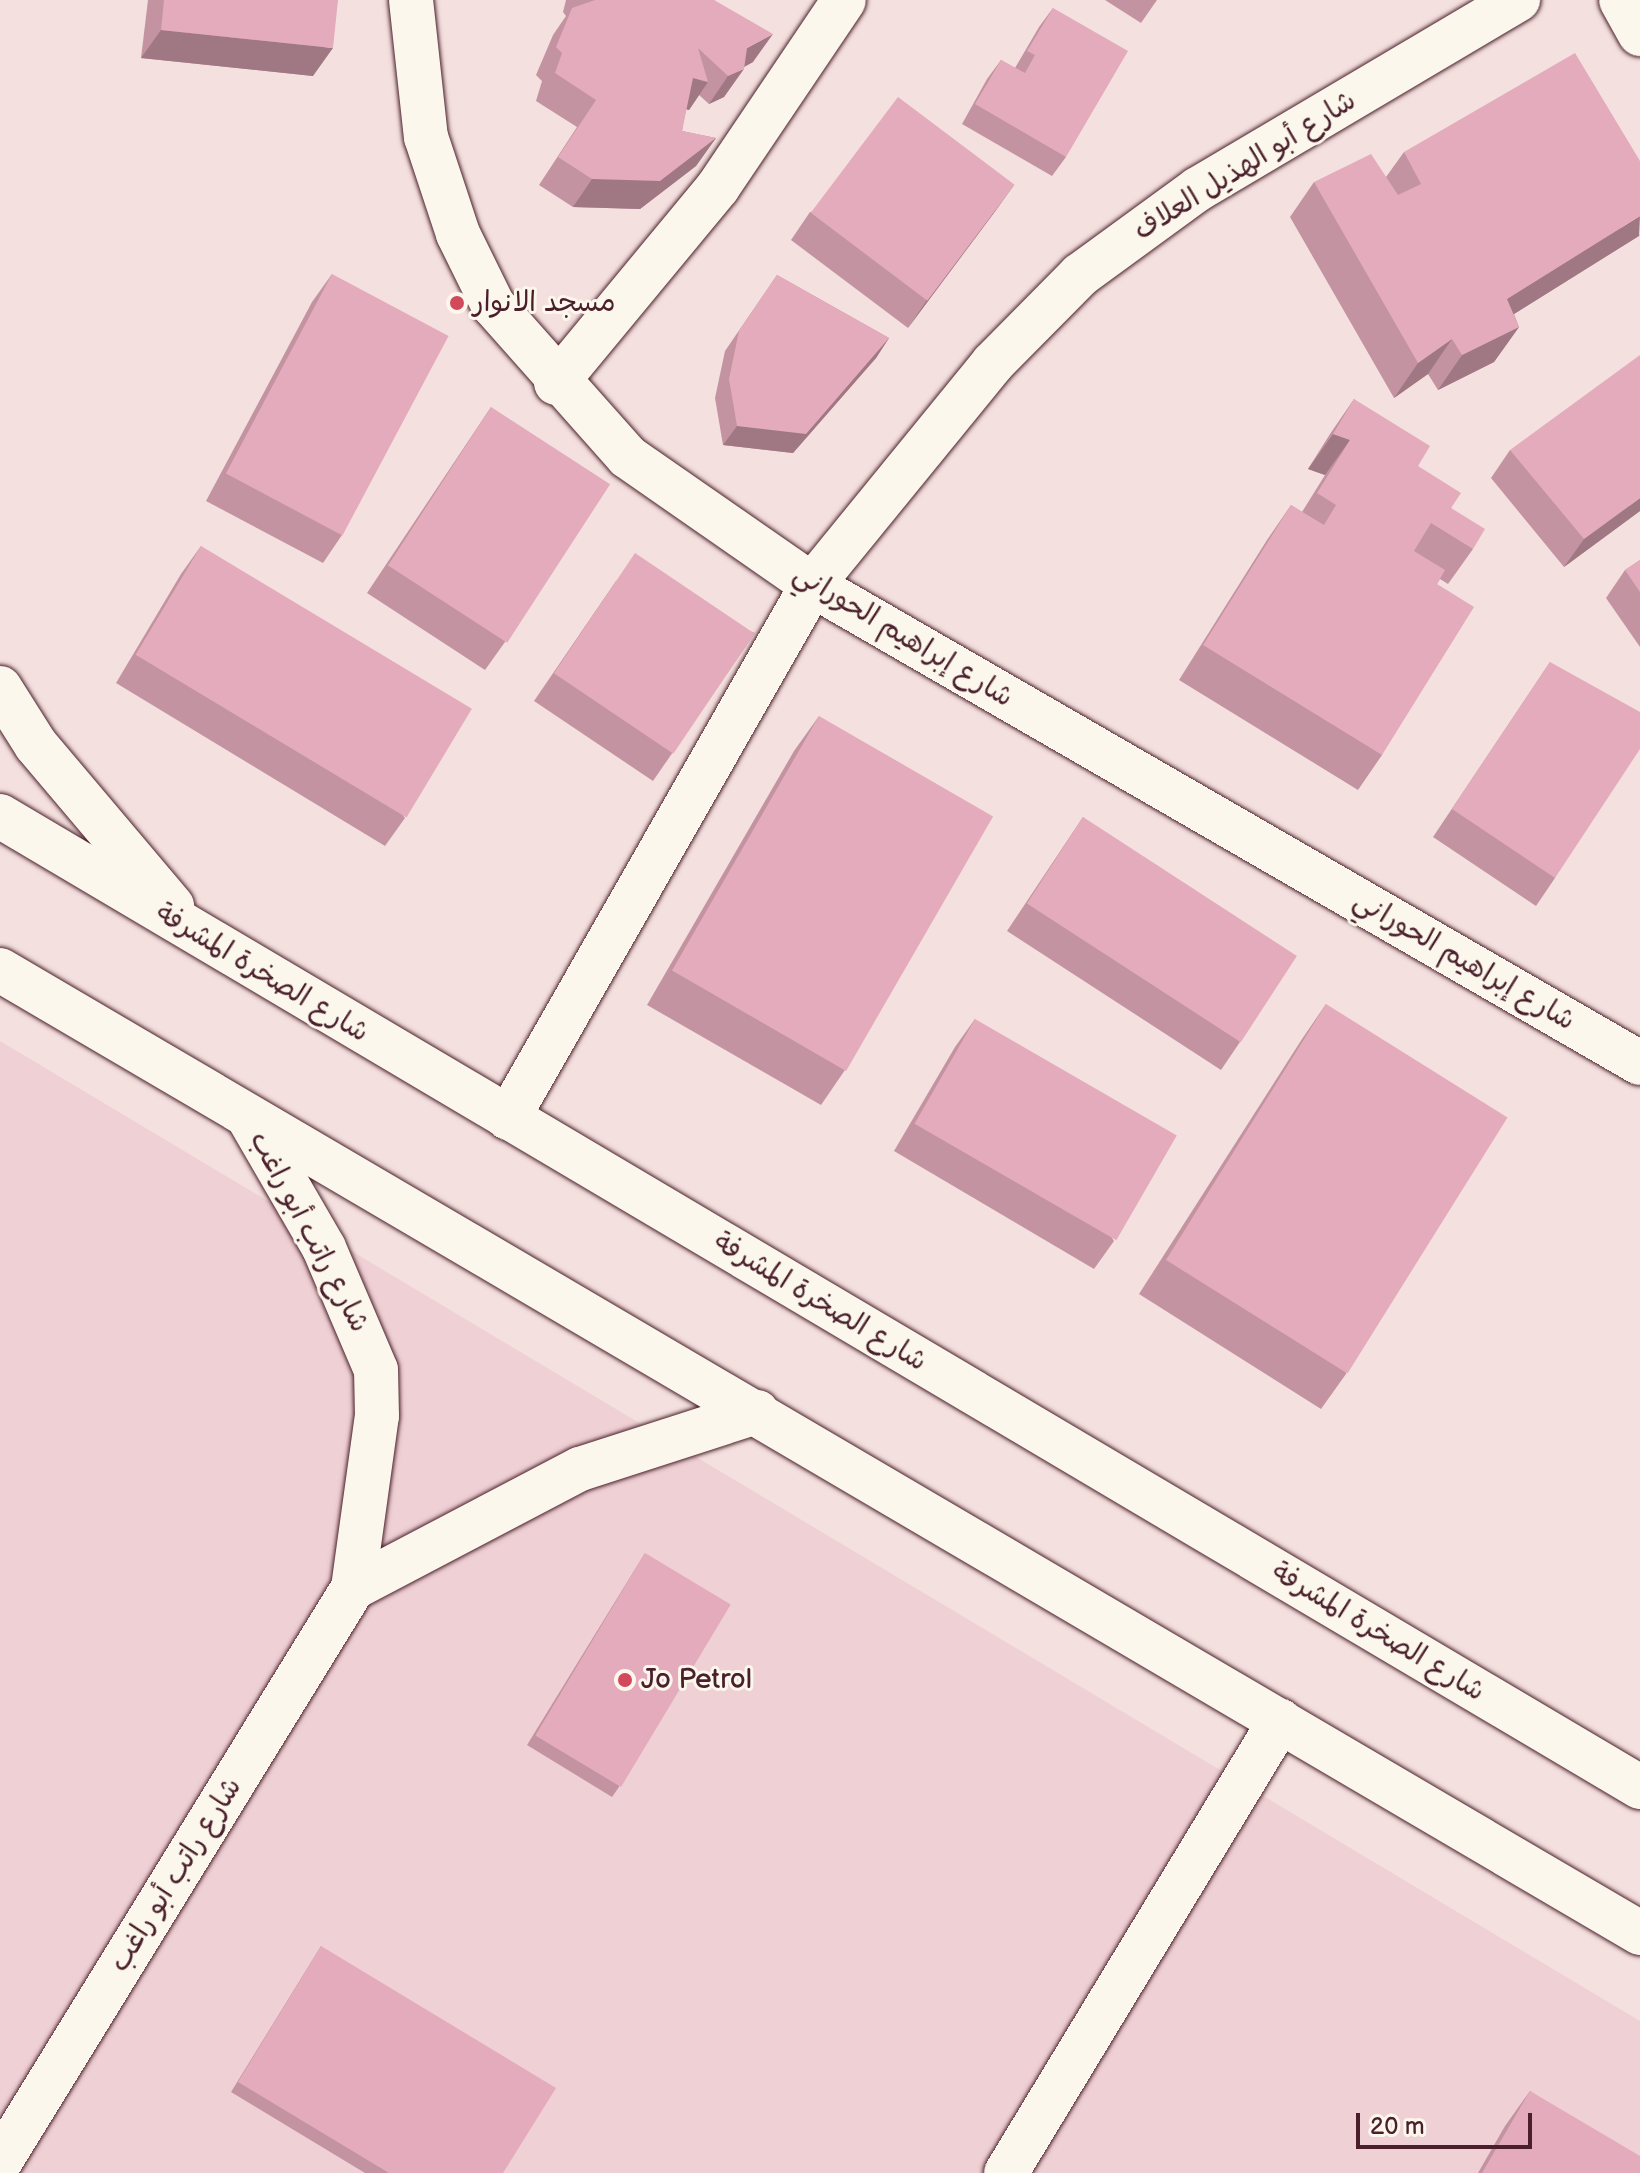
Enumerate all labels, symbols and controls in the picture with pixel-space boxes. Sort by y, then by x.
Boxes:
street label: شارع أبو الهذيل العلاف [1128,84,1362,248]
place label: مسجد الانوار [473,286,616,320]
marker: مسجد الانوار [448,294,466,312]
street label: شارع إبراهيم الحوراني [787,557,1019,715]
street label: شارع إبراهيم الحوراني [1347,884,1581,1038]
street label: شارع الصخرة المشرفة [149,896,375,1050]
street label: شارع راتب أبو راغب [242,1126,376,1338]
street label: شارع الصخرة المشرفة [707,1225,933,1379]
street label: شارع الصخرة المشرفة [1265,1555,1491,1709]
place label: Jo Petrol [641,1663,752,1697]
marker: Jo Petrol [616,1671,634,1689]
street label: شارع راتب أبو راغب [103,1772,249,1978]
scale bar [1360,2097,1536,2147]
text: 20 m [1370,2112,1425,2141]

